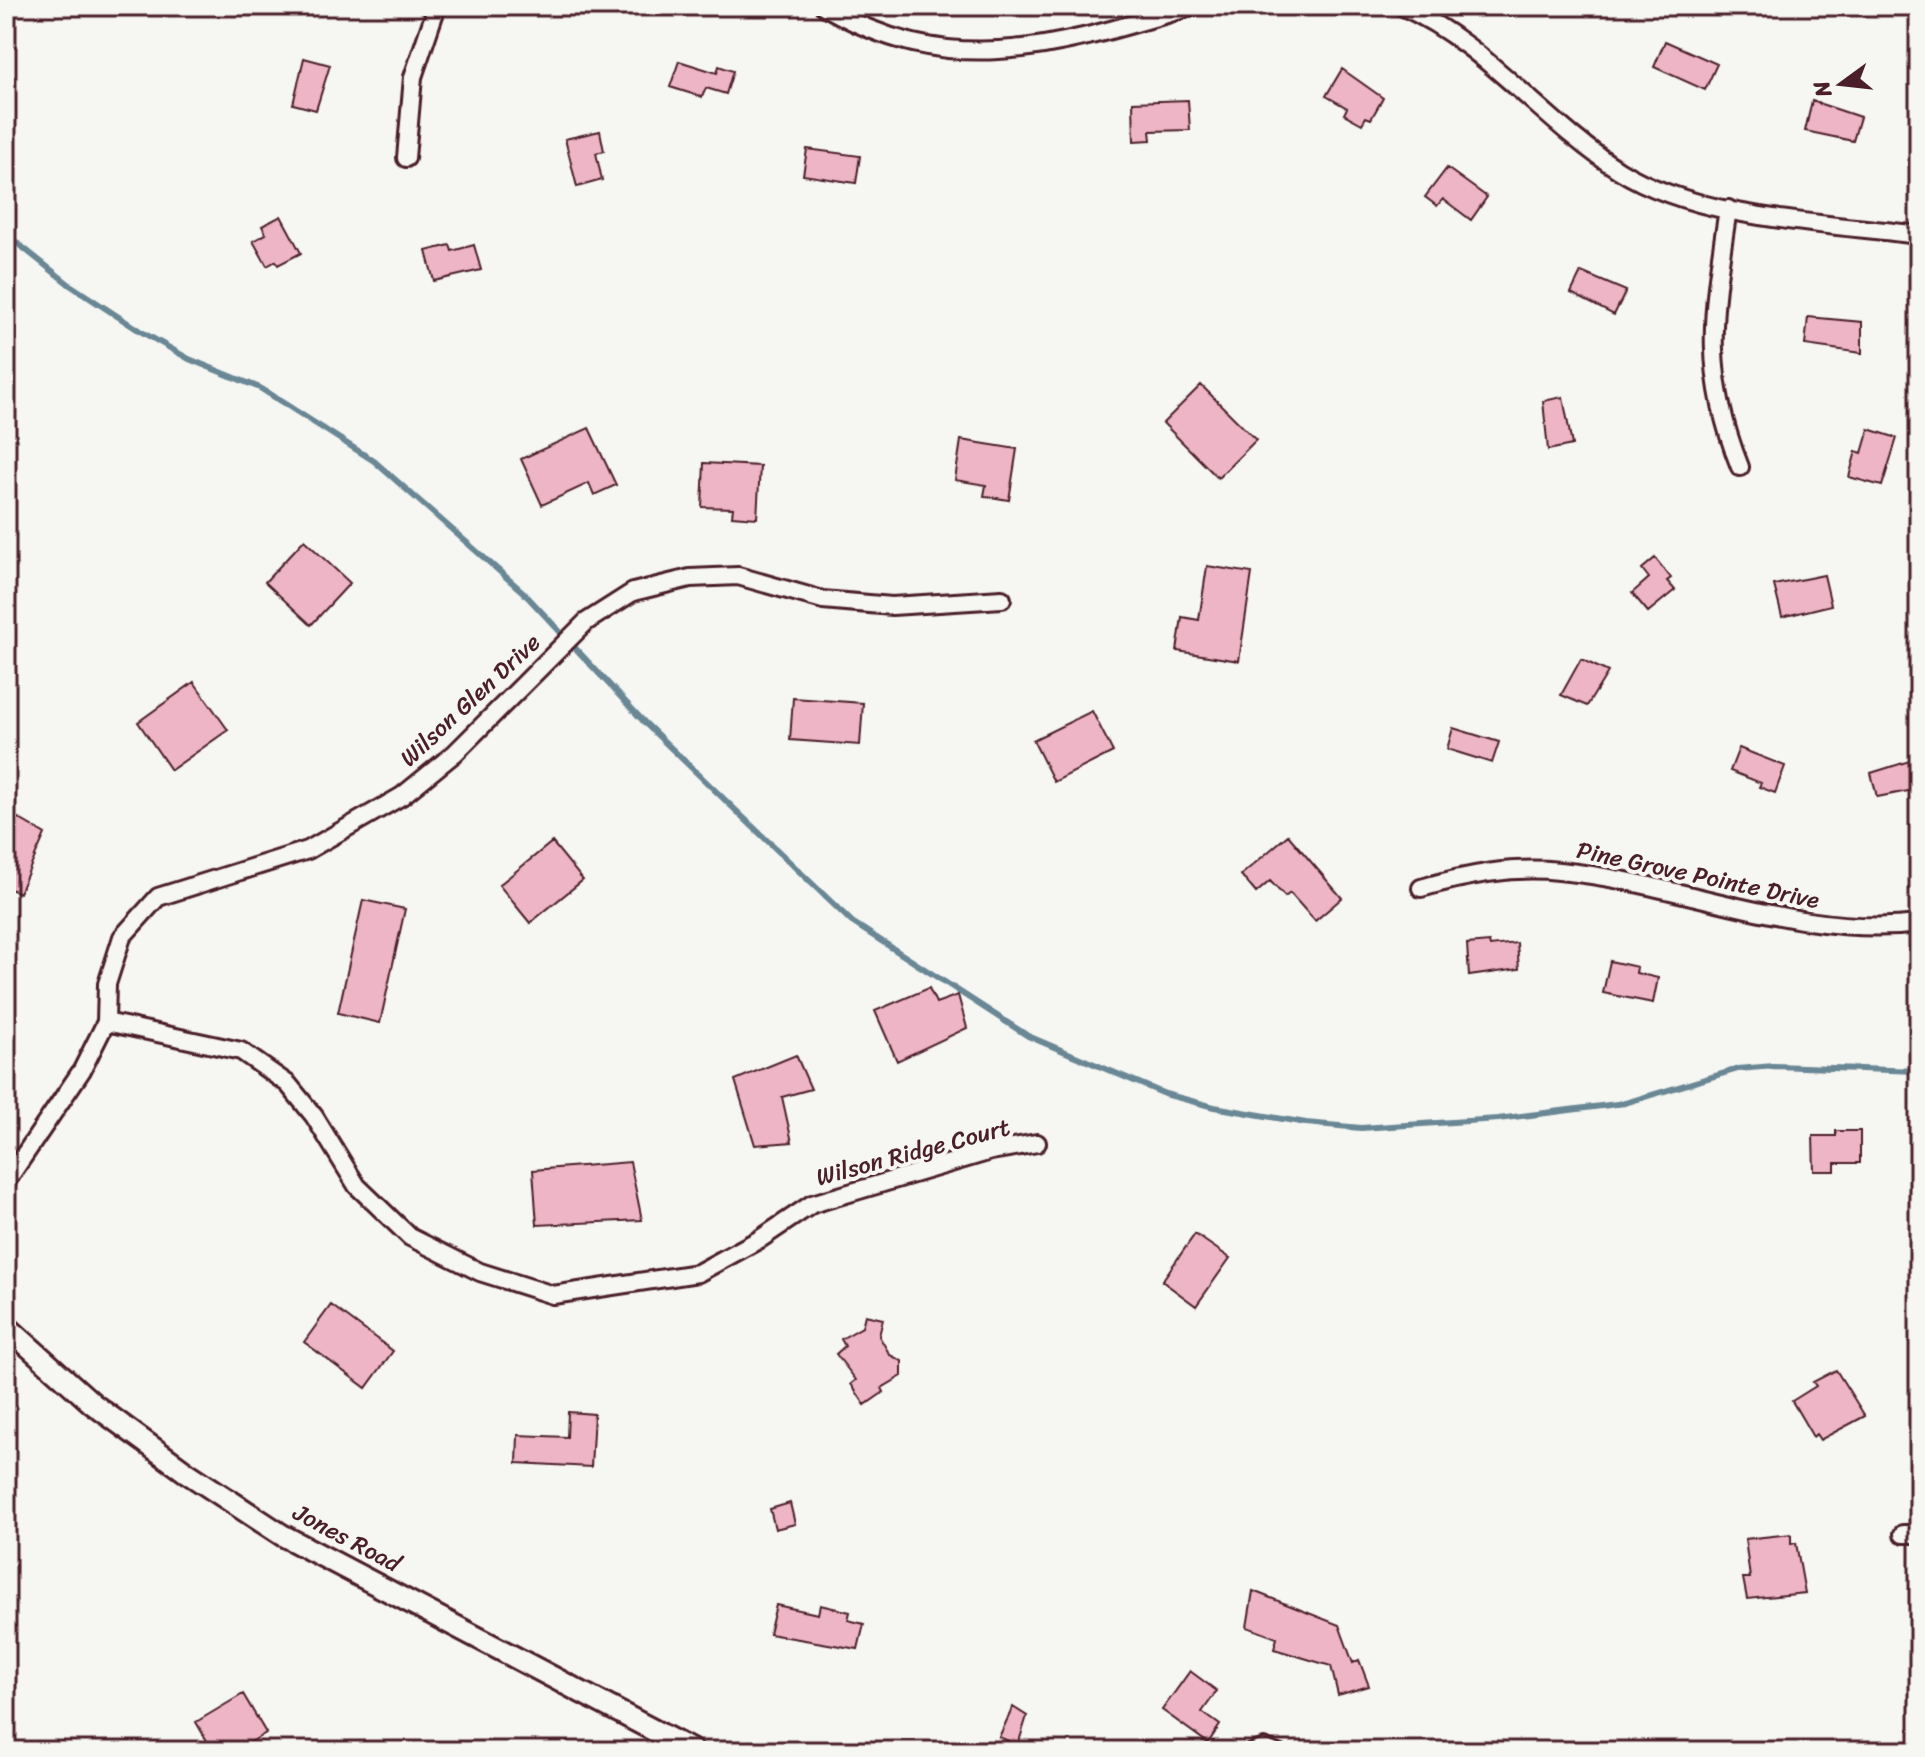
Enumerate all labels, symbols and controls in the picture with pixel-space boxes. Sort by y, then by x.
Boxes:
north arrow [1801,44,1881,124]
text: N [1801,76,1843,102]
street label: Wilson Glen Drive [389,623,551,777]
street label: Pine Grove Pointe Drive [1573,829,1824,921]
street label: Wilson Ridge Court [811,1106,1015,1198]
street label: Jones Road [285,1491,410,1585]

